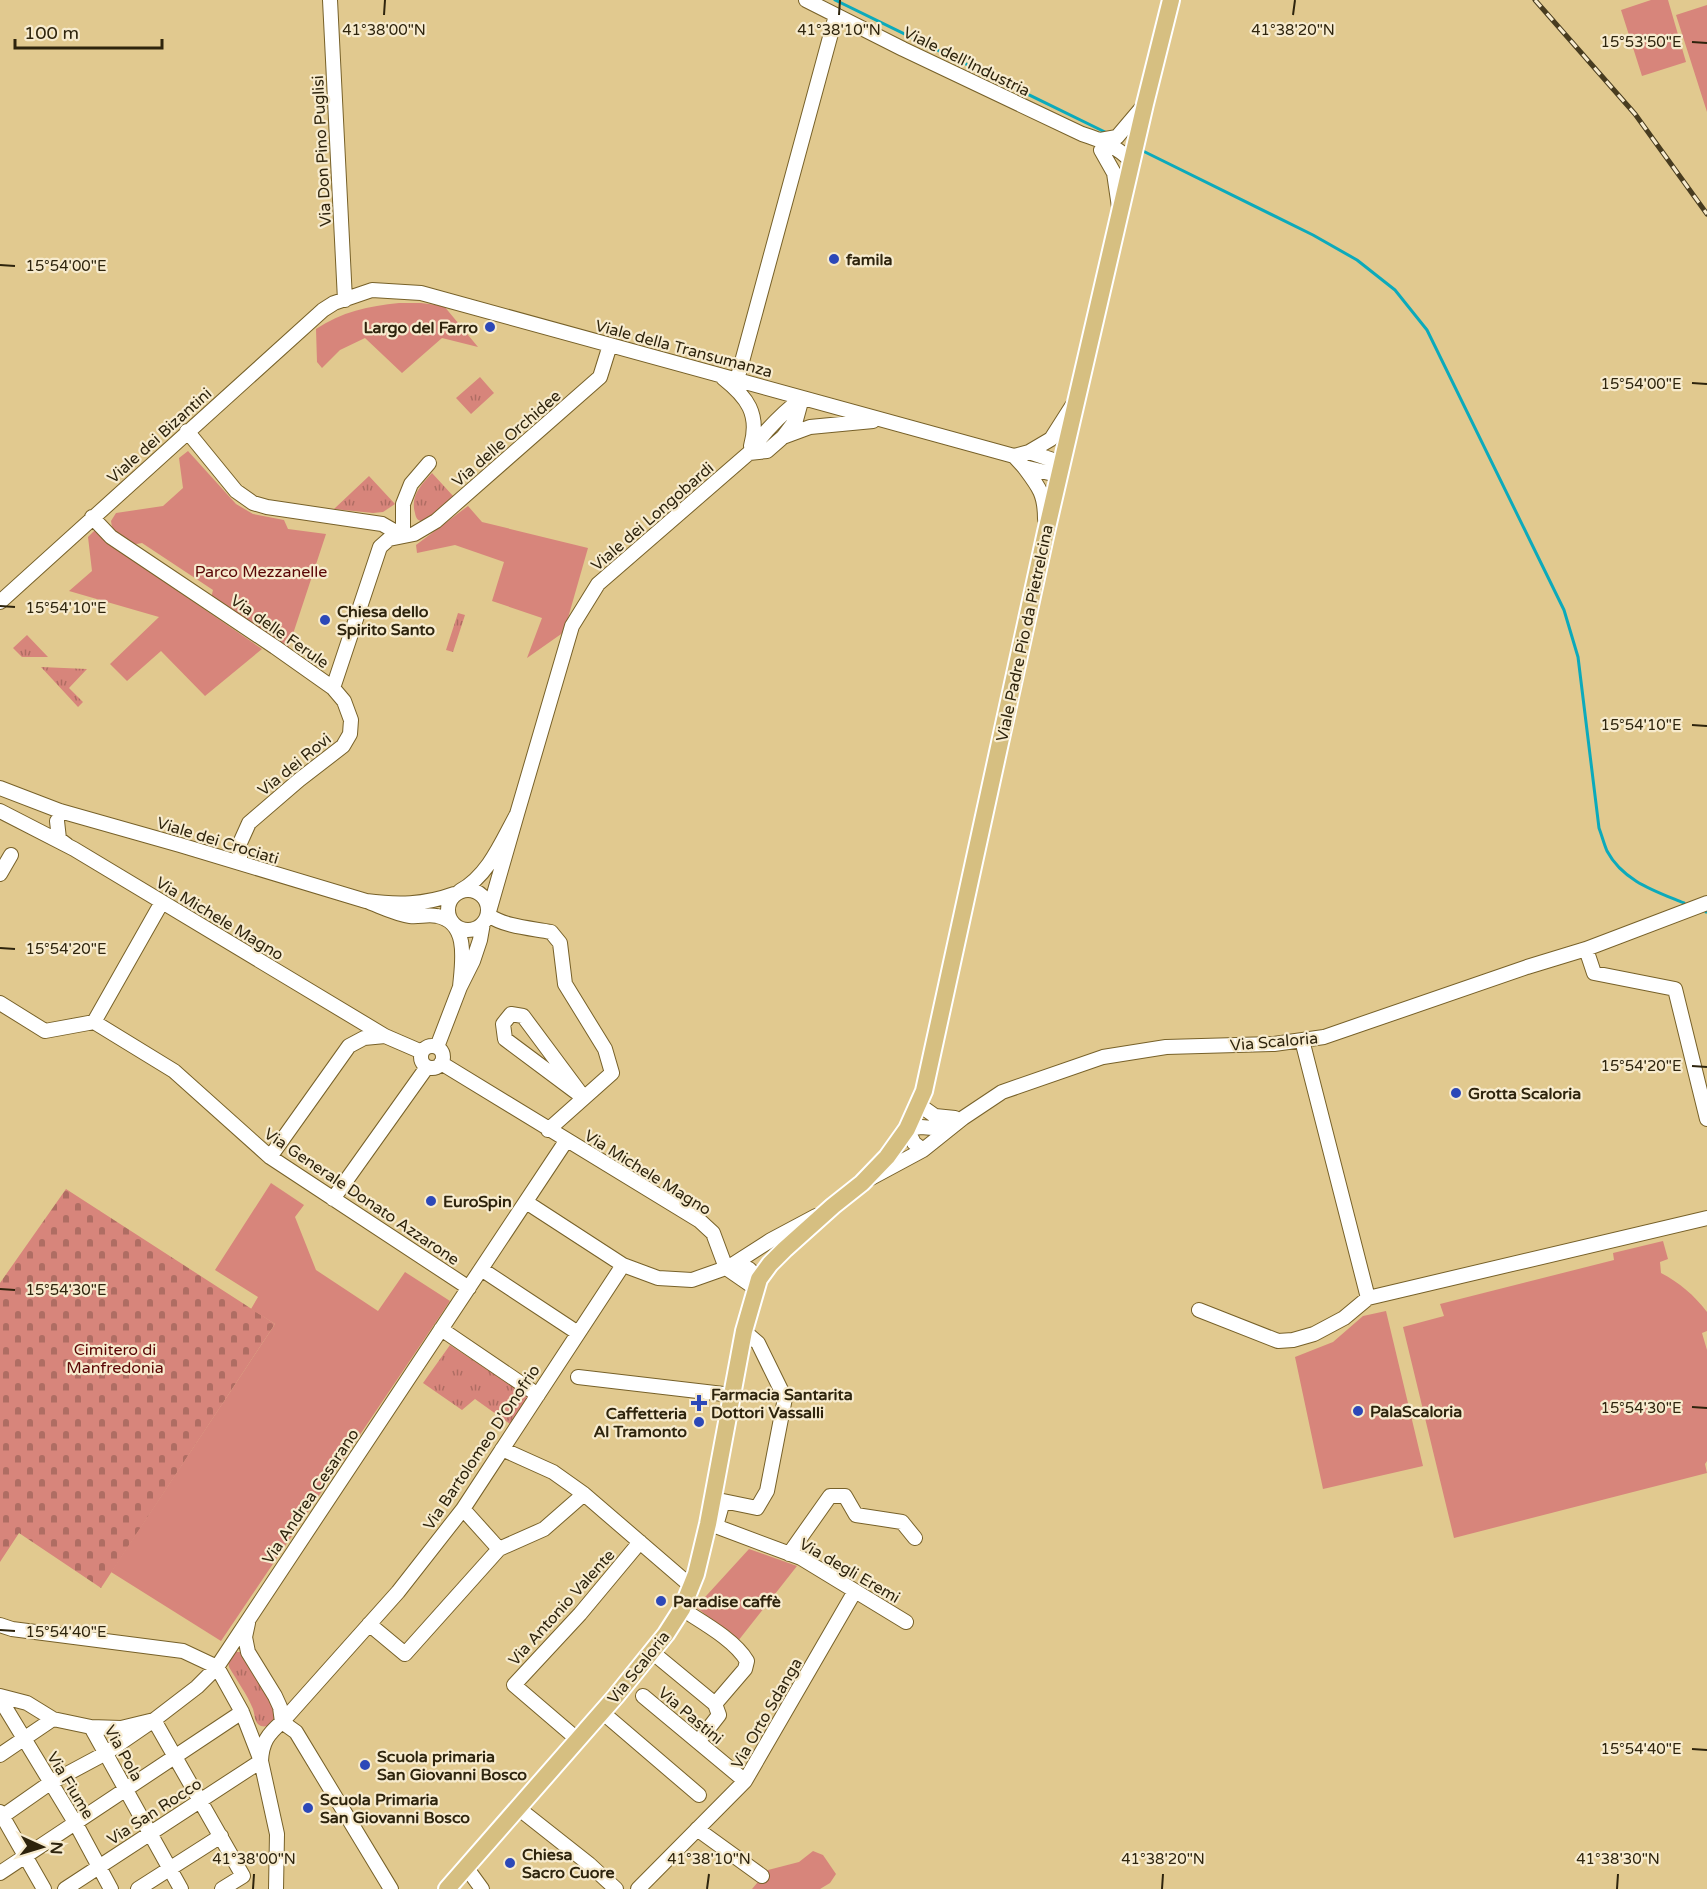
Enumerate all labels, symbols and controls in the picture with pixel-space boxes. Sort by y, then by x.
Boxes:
scale bar [15,12,162,50]
text: 41°38'00"N [342,21,426,39]
text: 41°38'10"N [797,21,881,39]
text: 41°38'20"N [1251,21,1335,39]
text: 100 m [24,22,79,44]
street label: Viale dell'Industria [900,23,1033,101]
text: 15°53'50"E [1601,33,1681,51]
street label: Via Don Pino Puglisi [308,75,336,227]
place label: famila [845,250,893,270]
marker: famila [827,252,841,266]
text: 15°54'00"E [26,257,106,275]
street label: Viale della Transumanza [593,316,775,382]
place label: Largo del Farro [363,318,478,338]
marker: Largo del Farro [483,320,497,334]
text: 15°54'00"E [1601,375,1681,393]
street label: Viale dei Bizantini [103,384,216,488]
street label: Via delle Orchidee [448,386,565,491]
street label: Viale dei Longobardi [587,458,718,575]
street label: Viale Padre Pio da Pietrelcina [992,523,1058,744]
park label: Parco Mezzanelle [195,562,327,582]
street label: Via delle Ferule [226,591,332,673]
text: 15°54'10"E [26,599,106,617]
place label: Chiesa dello Spirito Santo [337,602,435,640]
marker: Chiesa dello Spirito Santo [318,613,332,627]
text: 15°54'10"E [1601,716,1681,734]
street label: Via dei Rovi [254,729,335,801]
street label: Viale dei Crociati [154,813,281,869]
street label: Via Michele Magno [152,873,287,965]
text: 15°54'20"E [26,940,106,958]
street label: Via Scaloria [1229,1028,1319,1056]
text: 15°54'20"E [1601,1057,1681,1075]
place label: Grotta Scaloria [1468,1084,1581,1104]
marker: Grotta Scaloria [1449,1086,1463,1100]
street label: Via Generale Donato Azzarone [260,1124,463,1270]
street label: Via Michele Magno [580,1126,715,1220]
place label: EuroSpin [443,1192,512,1212]
marker: EuroSpin [424,1194,438,1208]
text: 15°54'30"E [26,1281,106,1299]
park label: Cimitero di Manfredonia [66,1340,164,1378]
street label: Via Bartolomeo D'Onofrio [419,1361,545,1534]
place label: Farmacia Santarita Dottori Vassalli [711,1385,853,1423]
marker: Farmacia Santarita Dottori Vassalli [692,1396,706,1410]
text: 15°54'30"E [1601,1399,1681,1417]
place label: PalaScaloria [1370,1402,1462,1422]
place label: Caffetteria Al Tramonto [593,1404,687,1442]
marker: PalaScaloria [1351,1404,1365,1418]
marker: Caffetteria Al Tramonto [692,1415,706,1429]
street label: Via Andrea Cesarano [258,1425,364,1568]
street label: Via degli Eremi [795,1534,904,1608]
street label: Via Antonio Valente [504,1545,619,1670]
place label: Paradise caffè [673,1592,781,1612]
marker: Paradise caffè [654,1594,668,1608]
text: 15°54'40"E [26,1623,106,1641]
street label: Via Scaloria [603,1627,674,1708]
street label: Via Orto Sdanga [727,1654,807,1773]
street label: Via Pastini [654,1683,727,1749]
street label: Via Pola [100,1722,147,1785]
text: 15°54'40"E [1601,1740,1681,1758]
place label: Scuola primaria San Giovanni Bosco [377,1747,527,1785]
street label: Via Fiume [42,1748,98,1823]
marker: Scuola primaria San Giovanni Bosco [358,1758,372,1772]
street label: Via San Rocco [104,1774,206,1850]
place label: Scuola Primaria San Giovanni Bosco [320,1790,470,1828]
marker: Scuola Primaria San Giovanni Bosco [301,1801,315,1815]
north arrow [12,1817,72,1877]
text: N [46,1841,66,1855]
place label: Chiesa Sacro Cuore [522,1845,615,1883]
text: 41°38'00"N [212,1850,296,1868]
text: 41°38'10"N [667,1850,751,1868]
text: 41°38'20"N [1121,1850,1205,1868]
text: 41°38'30"N [1576,1850,1660,1868]
marker: Chiesa Sacro Cuore [503,1856,517,1870]

